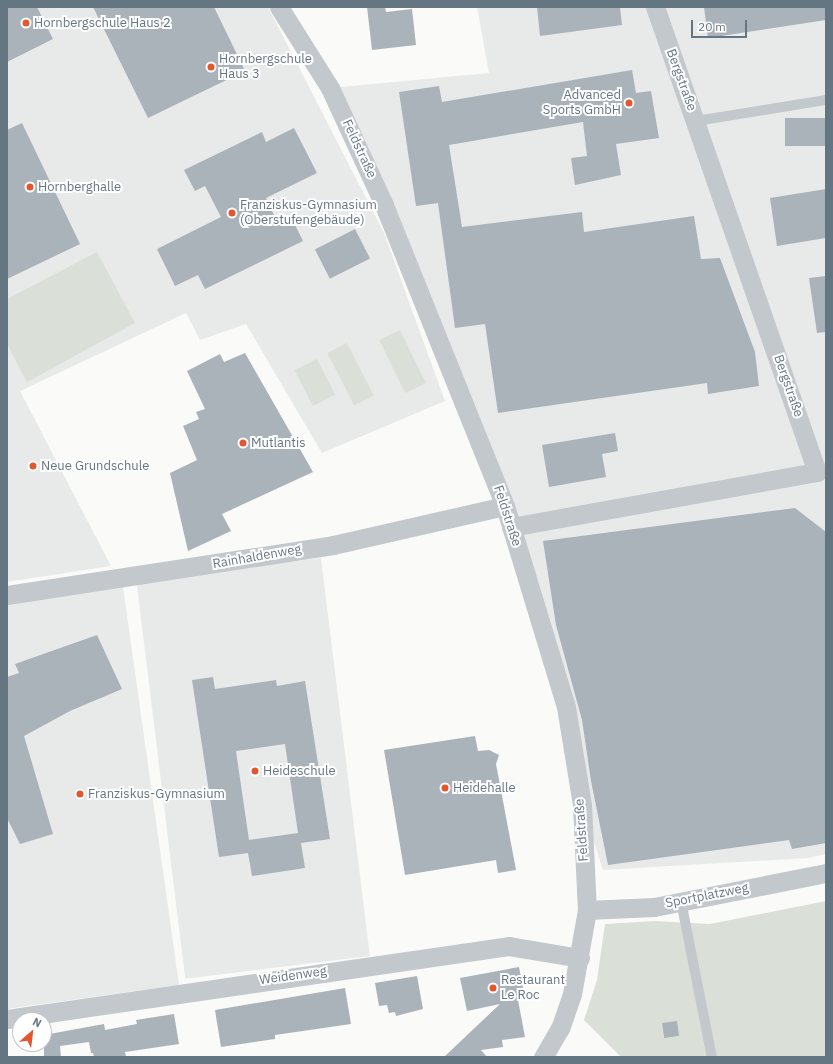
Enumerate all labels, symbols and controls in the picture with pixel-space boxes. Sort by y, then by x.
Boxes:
scale bar [693,12,749,38]
place label: Hornbergschule Haus 2 [34,15,171,31]
marker: Hornbergschule Haus 2 [21,18,31,28]
text: 20 m [698,19,726,34]
street label: Bergstraße [663,47,699,113]
place label: Hornbergschule Haus 3 [219,52,312,83]
marker: Hornbergschule Haus 3 [206,62,216,72]
place label: Advanced Sports GmbH [543,88,621,119]
marker: Advanced Sports GmbH [624,98,634,108]
street label: Feldstraße [339,117,379,181]
place label: Hornberghalle [38,179,121,195]
marker: Hornberghalle [25,182,35,192]
place label: Franziskus-Gymnasium (Oberstufengebäude) [240,198,377,229]
marker: Franziskus-Gymnasium (Oberstufengebäude) [227,208,237,218]
street label: Bergstraße [770,353,806,419]
place label: Mutlantis [251,435,306,451]
marker: Mutlantis [238,438,248,448]
place label: Neue Grundschule [41,458,149,474]
marker: Neue Grundschule [28,461,38,471]
street label: Feldstraße [490,484,524,548]
street label: Rainhaldenweg [212,542,302,572]
place label: Heideschule [263,763,336,779]
marker: Heideschule [250,766,260,776]
place label: Heidehalle [453,780,516,796]
marker: Heidehalle [440,783,450,793]
place label: Franziskus-Gymnasium [88,786,225,802]
marker: Franziskus-Gymnasium [75,789,85,799]
street label: Feldstraße [572,798,592,862]
street label: Sportplatzweg [664,880,750,912]
street label: Weidenweg [258,964,328,988]
place label: Restaurant Le Roc [501,973,565,1004]
marker: Restaurant Le Roc [488,983,498,993]
north arrow [12,1012,52,1052]
text: N [30,1014,44,1030]

